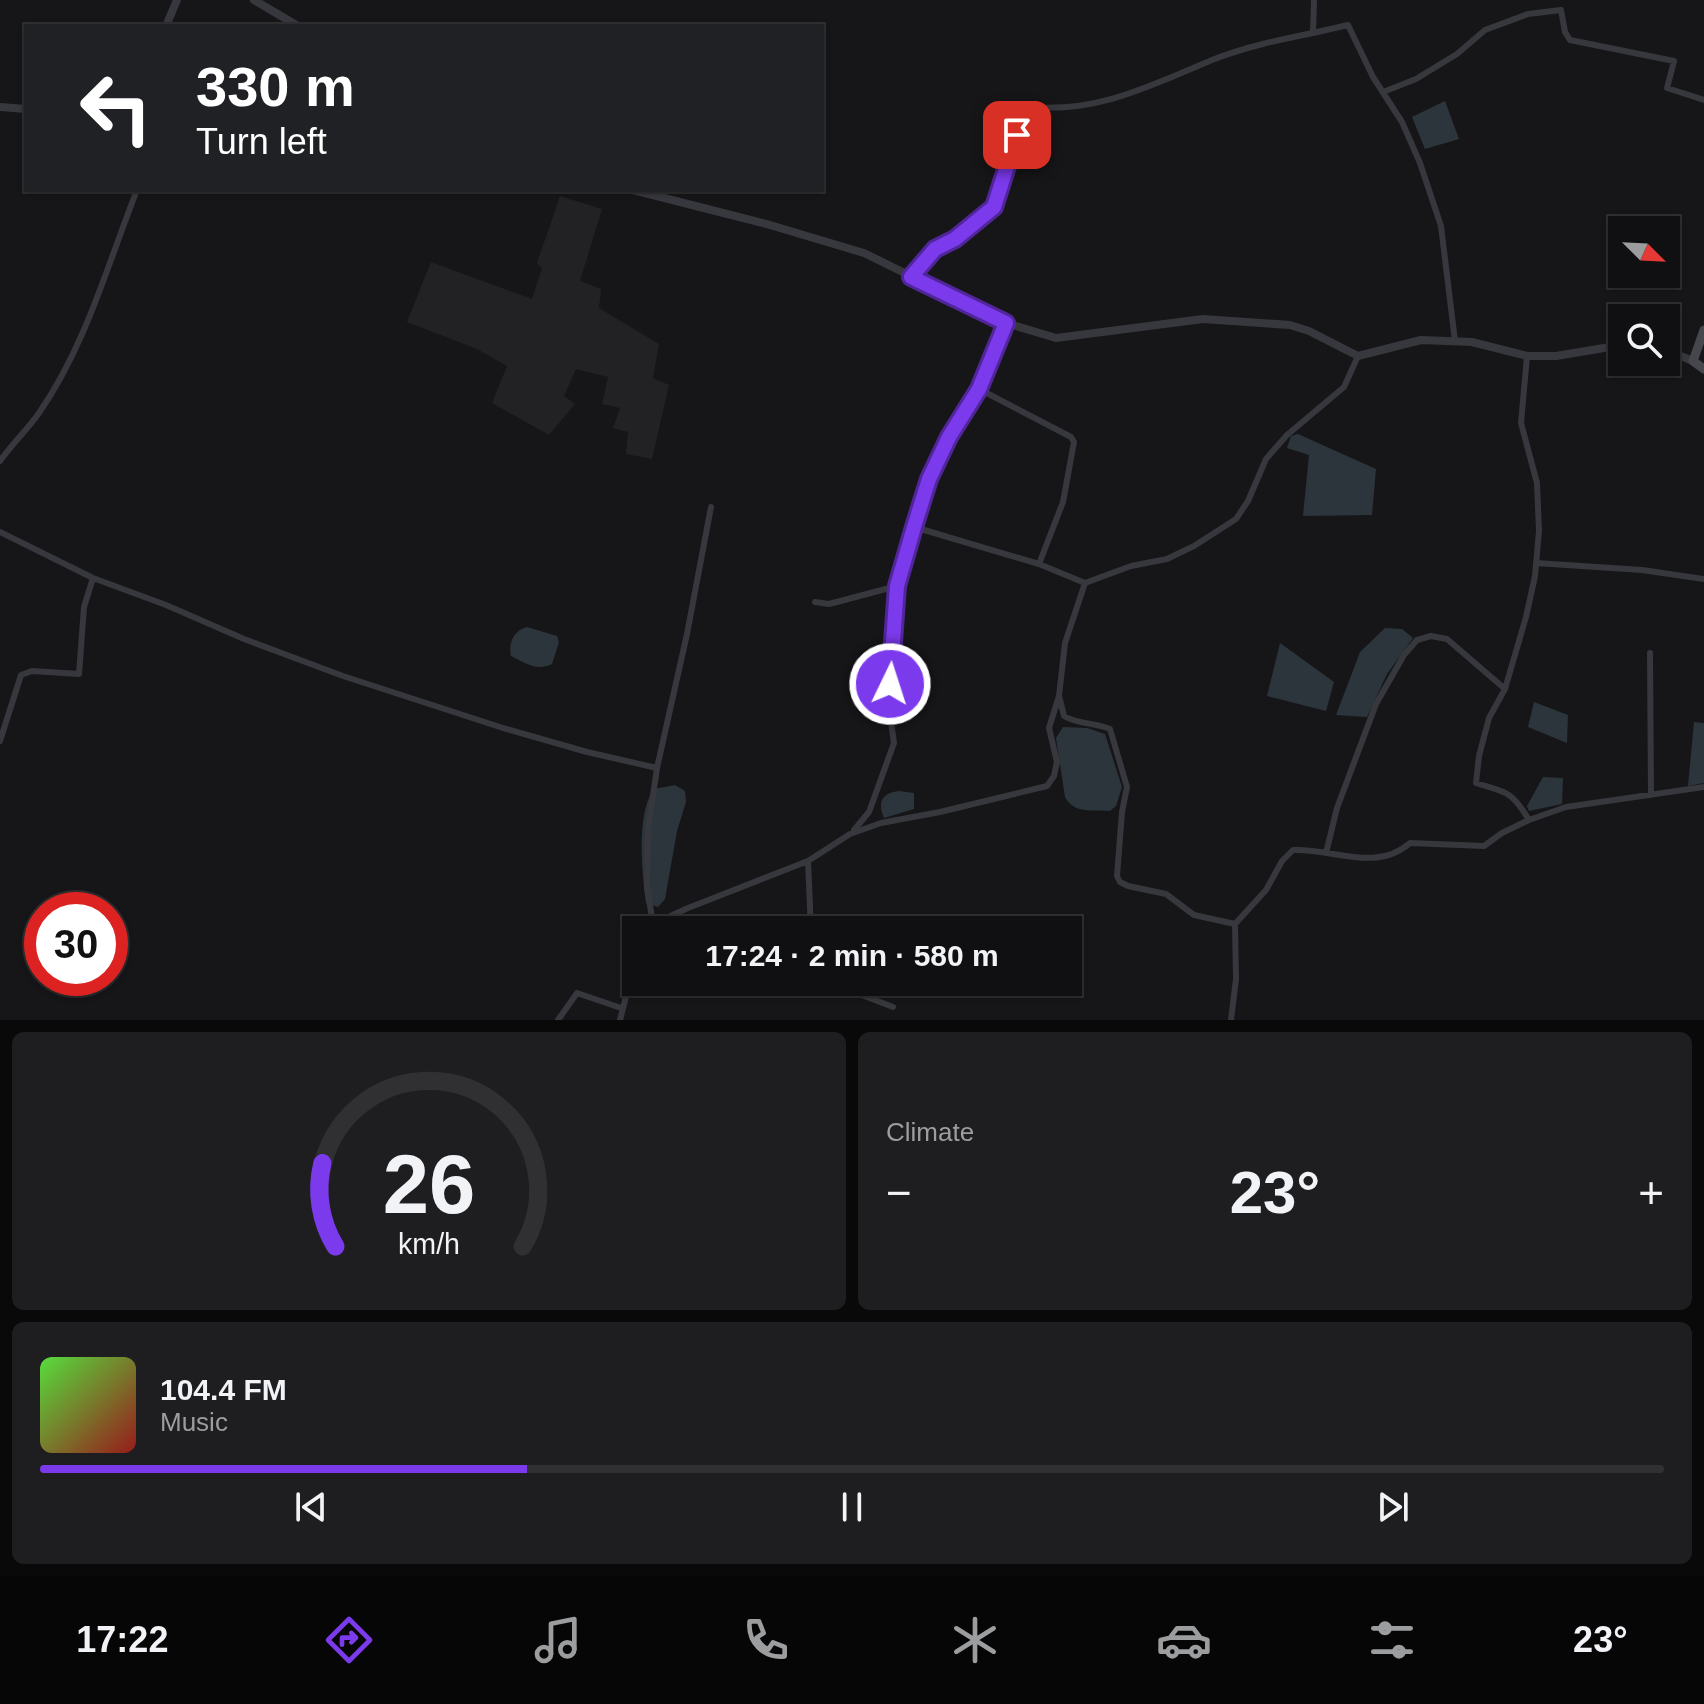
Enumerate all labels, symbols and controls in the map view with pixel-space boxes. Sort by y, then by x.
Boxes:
text: 330 m [196,55,355,118]
icon: left [64,56,168,160]
pin [983,101,1051,169]
icon: arrive [995,113,1039,157]
text: Turn left [196,121,327,162]
north arrow [1608,216,1680,288]
map controls [1608,216,1680,376]
button: search [1608,304,1680,376]
position arrow [848,642,932,726]
speed limit sign: 30 [24,892,128,996]
text: 17:24 · 2 min · 580 m [705,939,999,972]
text: Climate [886,1117,974,1147]
text: 26 [383,1138,475,1231]
text: 23° [1230,1159,1320,1226]
text: − [886,1168,912,1217]
text: + [1638,1168,1664,1217]
text: km/h [398,1228,460,1260]
text: 104.4 FM [160,1373,287,1406]
text: Music [160,1407,228,1437]
icon: previous [289,1485,333,1529]
icon: pause [830,1485,874,1529]
icon: next [1371,1485,1415,1529]
icon: directions [321,1612,377,1668]
icon: music [530,1612,586,1668]
icon: phone [738,1612,794,1668]
icon: climate [947,1612,1003,1668]
icon: car [1156,1612,1212,1668]
icon: filters [1364,1612,1420,1668]
text: 17:22 [76,1619,168,1660]
text: 23° [1573,1619,1628,1660]

